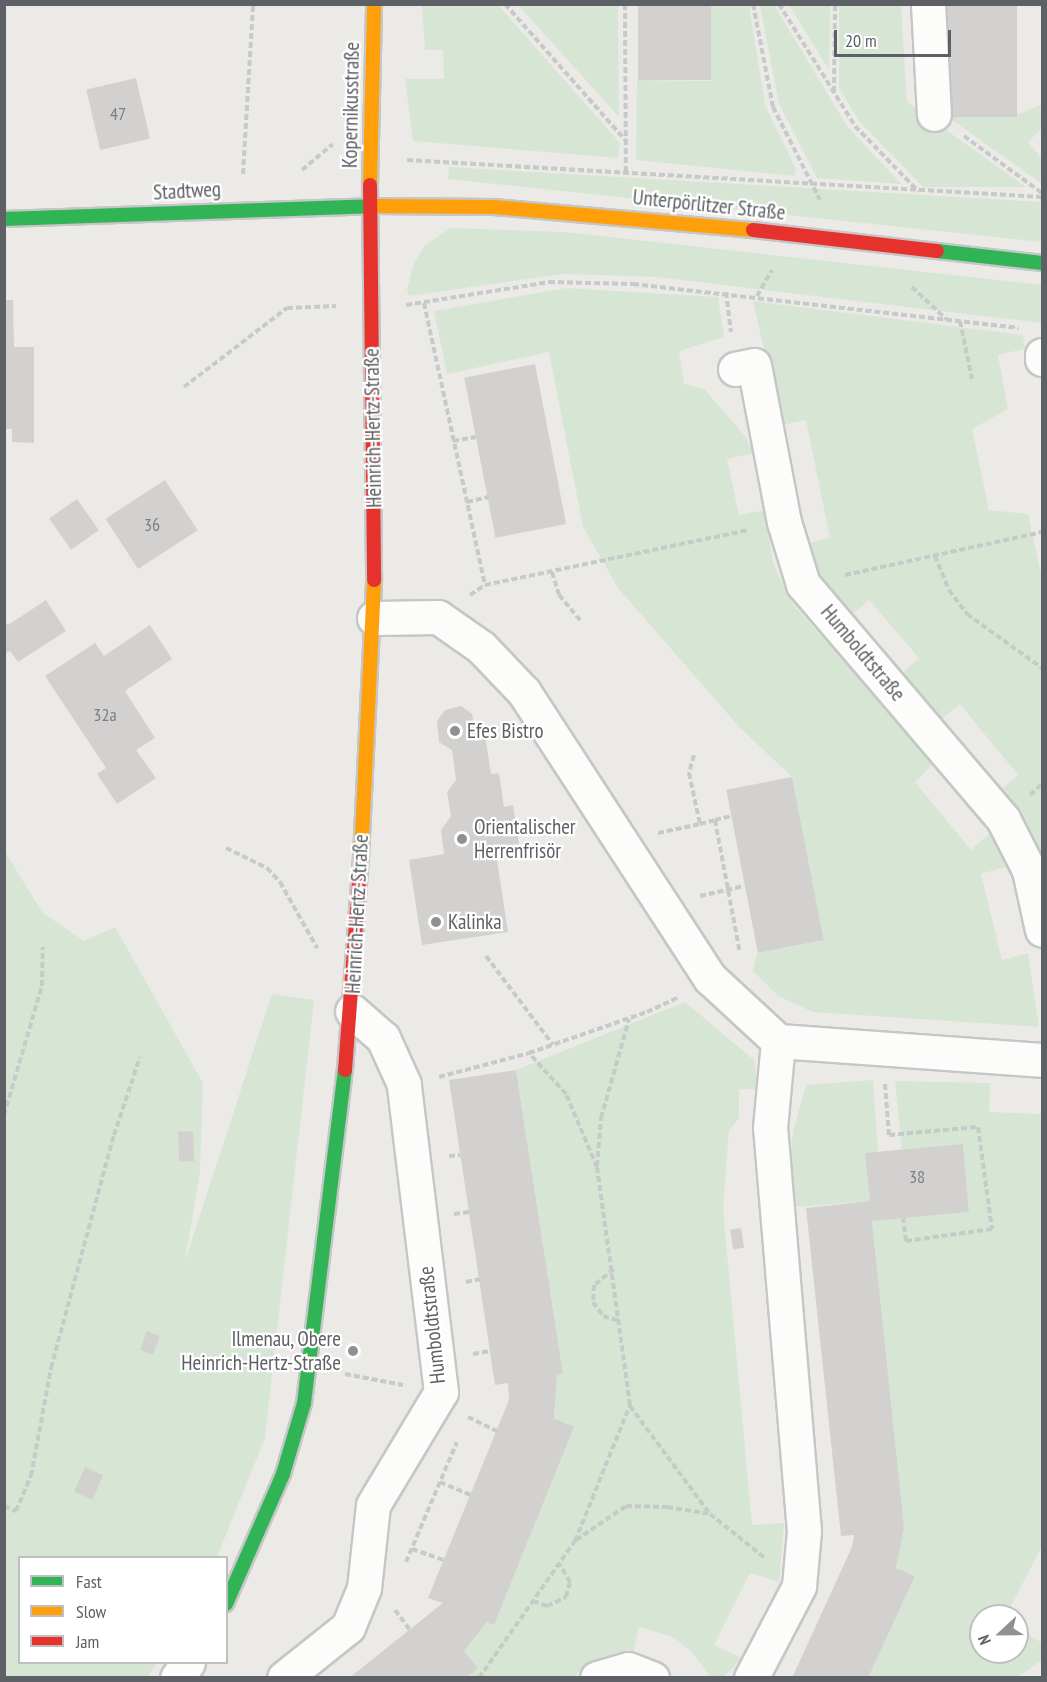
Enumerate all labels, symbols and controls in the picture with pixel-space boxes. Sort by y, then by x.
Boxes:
scale bar [837,18,954,56]
text: 20 m [845,29,877,52]
street label: Kopernikusstraße [337,42,365,168]
house number: 47 [110,103,126,125]
street label: Stadtweg [152,177,222,205]
street label: Unterpörlitzer Straße [631,184,787,226]
street label: Heinrich-Hertz-Straße [359,348,387,508]
house number: 36 [144,514,160,536]
street label: Humboldtstraße [815,600,911,706]
house number: 32a [93,704,117,726]
place label: Efes Bistro [467,718,544,744]
marker: Efes Bistro [448,724,462,738]
place label: Orientalischer Herrenfrisör [474,814,576,864]
marker: Orientalischer Herrenfrisör [455,832,469,846]
street label: Heinrich-Hertz-Straße [340,834,374,994]
place label: Kalinka [448,909,502,935]
marker: Kalinka [429,915,443,929]
house number: 38 [909,1166,925,1188]
street label: Humboldtstraße [413,1265,451,1385]
place label: Ilmenau, Obere Heinrich-Hertz-Straße [181,1326,341,1376]
marker: Ilmenau, Obere Heinrich-Hertz-Straße [346,1344,360,1358]
legend [18,1556,228,1664]
text: Fast [76,1570,102,1593]
text: Slow [76,1600,106,1623]
north arrow [969,1604,1029,1664]
text: Jam [76,1630,99,1653]
text: N [973,1632,995,1648]

